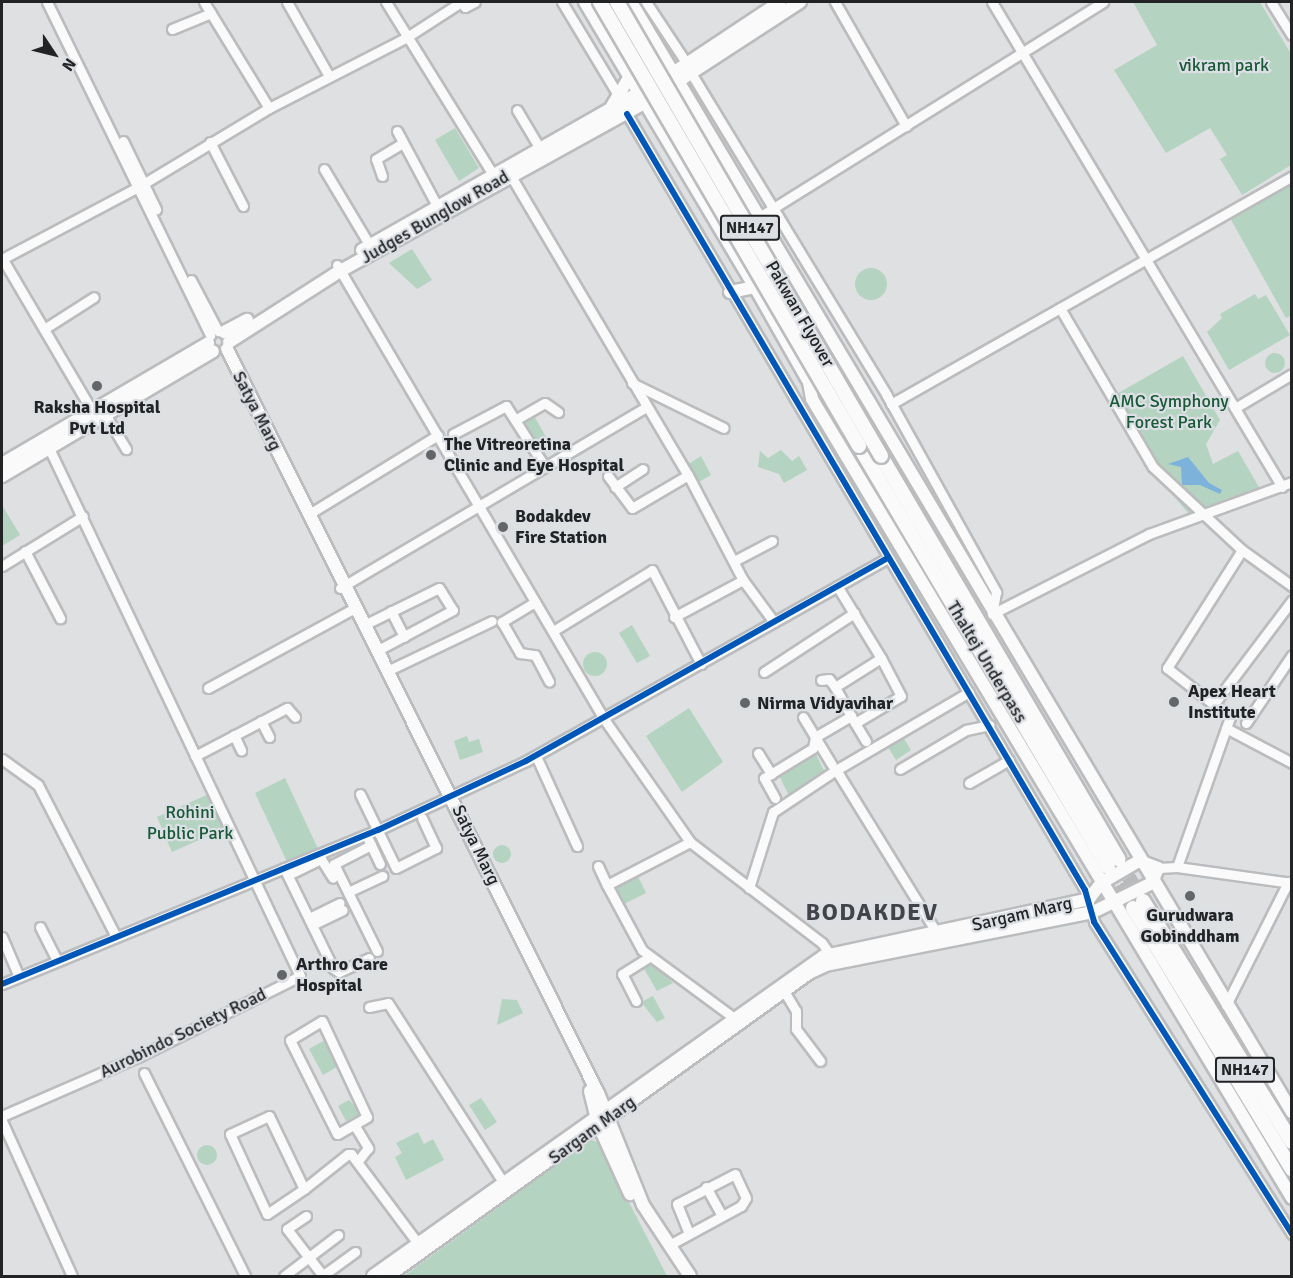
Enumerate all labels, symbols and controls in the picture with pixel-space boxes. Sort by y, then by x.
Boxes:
north arrow [24,24,84,84]
text: N [57,54,80,75]
park label: vikram park [1179,54,1269,76]
street label: Judges Bunglow Road [357,166,513,268]
road number: NH147 [718,215,782,241]
street label: Pakwan Flyover [761,257,839,371]
street label: Satya Marg [228,368,286,454]
marker: Raksha Hospital Pvt Ltd [88,377,106,395]
park label: AMC Symphony Forest Park [1109,391,1229,434]
place label: Raksha Hospital Pvt Ltd [34,397,160,440]
place label: The Vitreoretina Clinic and Eye Hospital [444,434,624,476]
marker: The Vitreoretina Clinic and Eye Hospital [422,446,440,464]
place label: Bodakdev Fire Station [515,506,607,548]
marker: Bodakdev Fire Station [496,520,510,534]
street label: Thaltej Underpass [942,597,1032,727]
place label: Apex Heart Institute [1188,681,1276,724]
place label: Nirma Vidyavihar [757,692,893,714]
marker: Apex Heart Institute [1165,693,1183,711]
marker: Nirma Vidyavihar [738,696,752,710]
park label: Rohini Public Park [147,802,233,844]
street label: Satya Marg [447,802,505,888]
marker: Gurudwara Gobinddham [1183,889,1197,903]
street label: Sargam Marg [970,892,1074,936]
district label: BODAKDEV [806,899,938,927]
place label: Gurudwara Gobinddham [1141,905,1239,948]
place label: Arthro Care Hospital [296,954,388,996]
marker: Arthro Care Hospital [273,966,291,984]
street label: Aurobindo Society Road [96,983,270,1083]
road number: NH147 [1214,1057,1276,1083]
street label: Sargam Marg [544,1091,640,1169]

